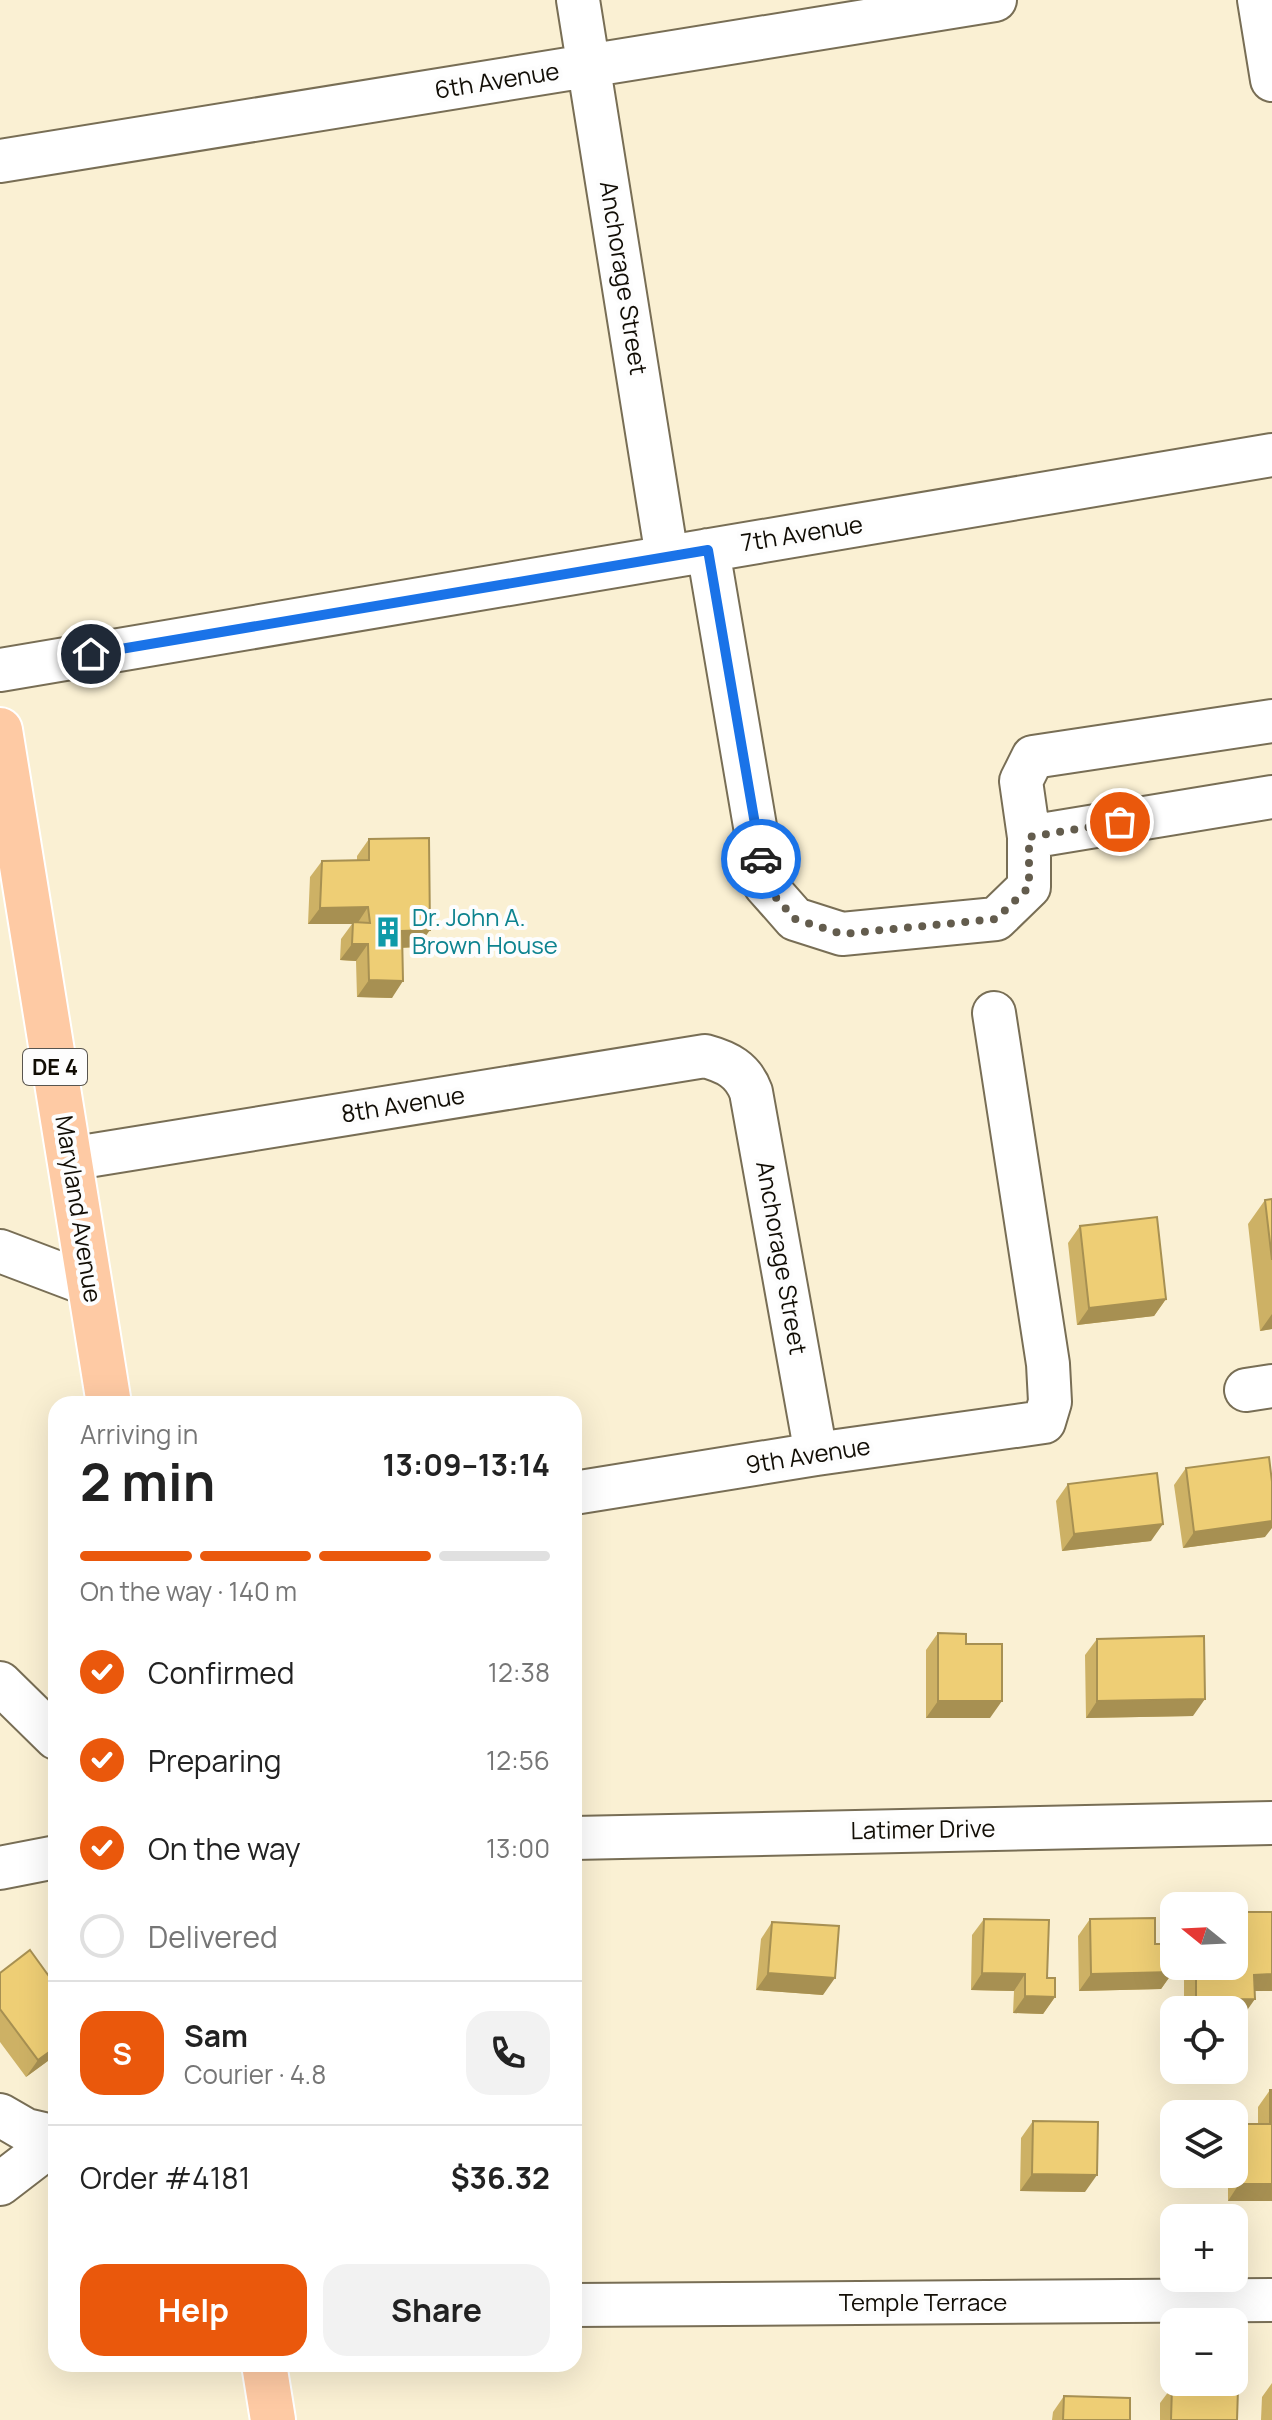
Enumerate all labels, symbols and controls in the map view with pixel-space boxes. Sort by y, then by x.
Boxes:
street label: 6th Avenue [432,53,561,106]
street label: Anchorage Street [593,178,656,377]
street label: 7th Avenue [738,507,865,558]
pin [57,620,125,688]
icon: home [69,632,113,676]
pin [1086,788,1154,856]
icon: bag [1098,800,1142,844]
courier [721,819,801,899]
icon: car [739,837,783,881]
place label: Dr. John A. Brown House [412,900,558,961]
building icon: Dr. John A. Brown House [371,915,405,949]
road number: DE 4 [23,1049,87,1085]
street label: 8th Avenue [339,1077,467,1130]
street label: Maryland Avenue [48,1113,111,1305]
street label: Anchorage Street [749,1158,816,1357]
text: Arriving in [80,1416,198,1452]
street label: 9th Avenue [743,1428,872,1481]
text: 13:09–13:14 [382,1444,550,1485]
text: 2 min [80,1446,215,1517]
text: On the way · 140 m [80,1573,297,1609]
icon: check [80,1650,124,1694]
text: Confirmed [148,1652,295,1693]
text: 12:38 [488,1654,550,1690]
icon: check [80,1738,124,1782]
text: Preparing [148,1740,282,1781]
text: 12:56 [486,1742,550,1778]
street label: Latimer Drive [850,1811,996,1846]
icon: check [80,1826,124,1870]
text: On the way [148,1828,301,1869]
text: 13:00 [486,1830,550,1866]
north arrow [1160,1892,1248,1980]
map controls [1160,1892,1248,2396]
text: Delivered [148,1916,278,1957]
button: locate [1160,1996,1248,2084]
button: phone [466,2011,550,2095]
text: Sam [184,2015,248,2056]
text: S [112,2033,132,2074]
text: Courier · 4.8 [184,2056,326,2092]
button: layers [1160,2100,1248,2188]
text: Order #4181 [80,2157,250,2198]
text: $36.32 [451,2157,550,2198]
button: + [1160,2204,1248,2292]
button: Help [80,2264,307,2356]
button: Share [323,2264,550,2356]
street label: Temple Terrace [839,2285,1007,2318]
button: − [1160,2308,1248,2396]

